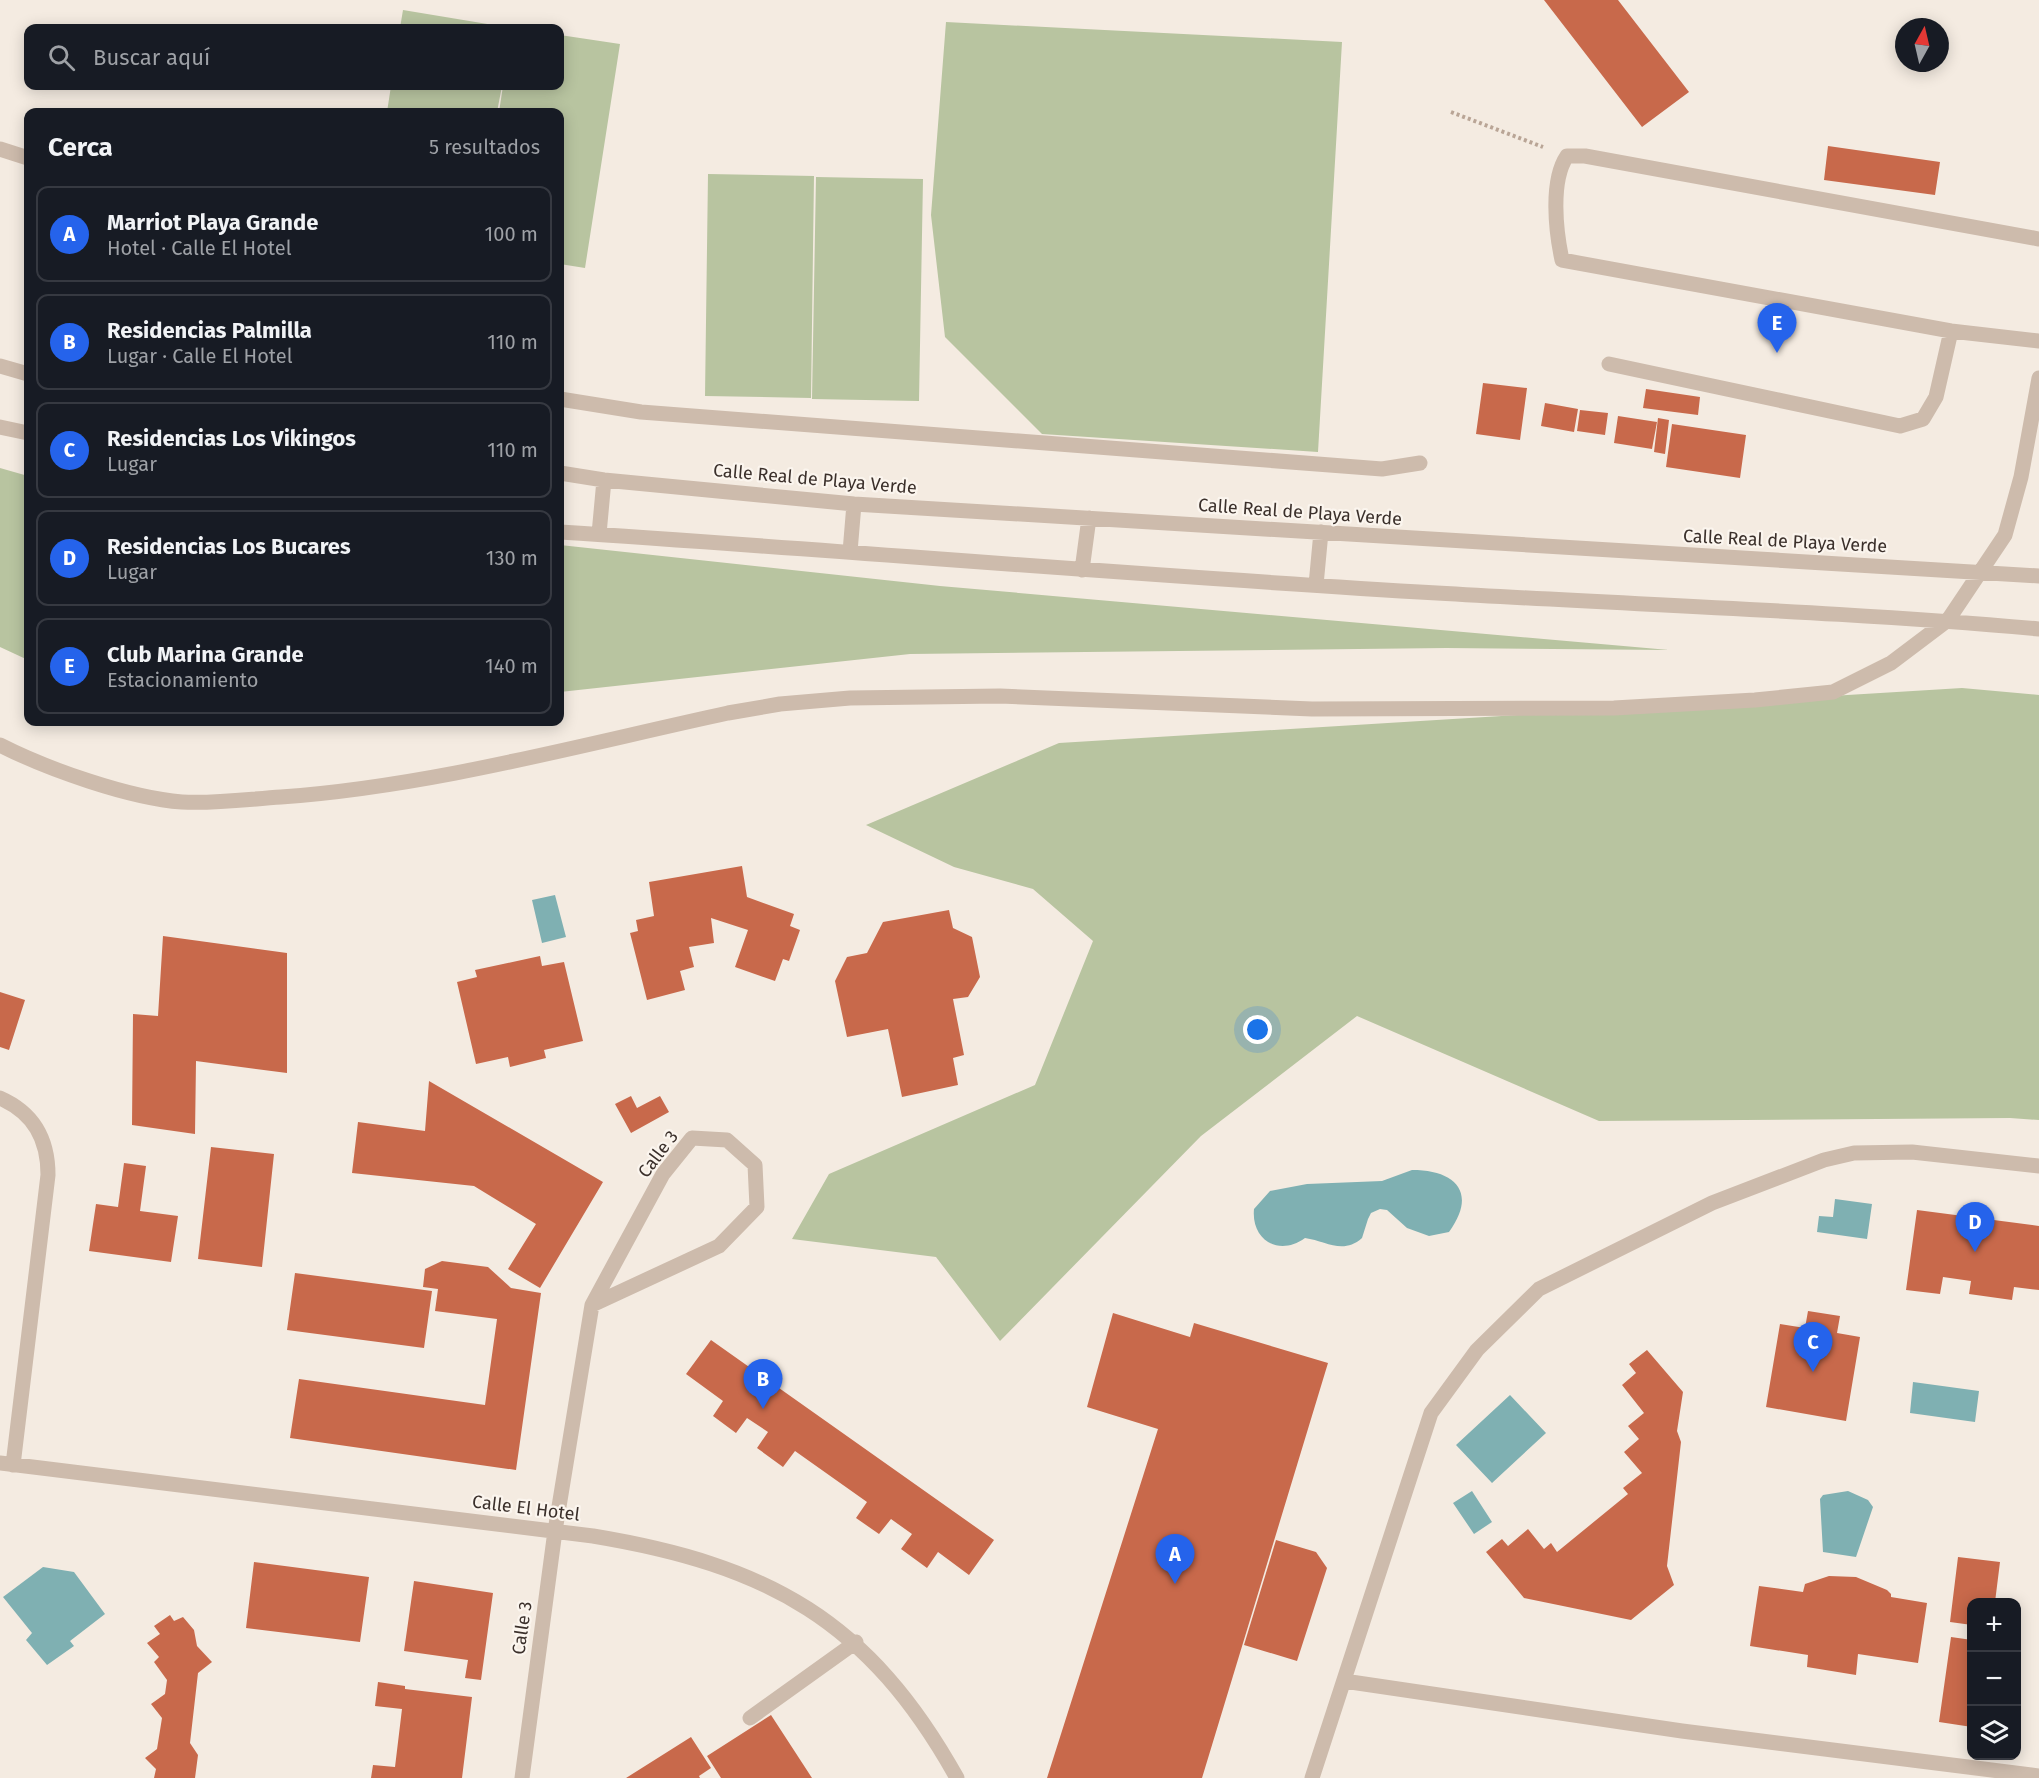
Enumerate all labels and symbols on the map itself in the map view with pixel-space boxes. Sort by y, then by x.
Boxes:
north arrow [1895,18,1949,72]
pin: E [1758,304,1796,353]
street label: Calle Real de Playa Verde [712,459,918,499]
street label: Calle Real de Playa Verde [1197,494,1403,530]
street label: Calle Real de Playa Verde [1682,525,1888,557]
your location [1243,1015,1272,1044]
street label: Calle 3 [633,1126,683,1182]
pin: D [1956,1202,1994,1252]
pin: C [1794,1322,1832,1372]
pin: B [744,1360,783,1409]
street label: Calle El Hotel [471,1490,581,1526]
pin: A [1156,1534,1194,1584]
street label: Calle 3 [507,1600,537,1656]

